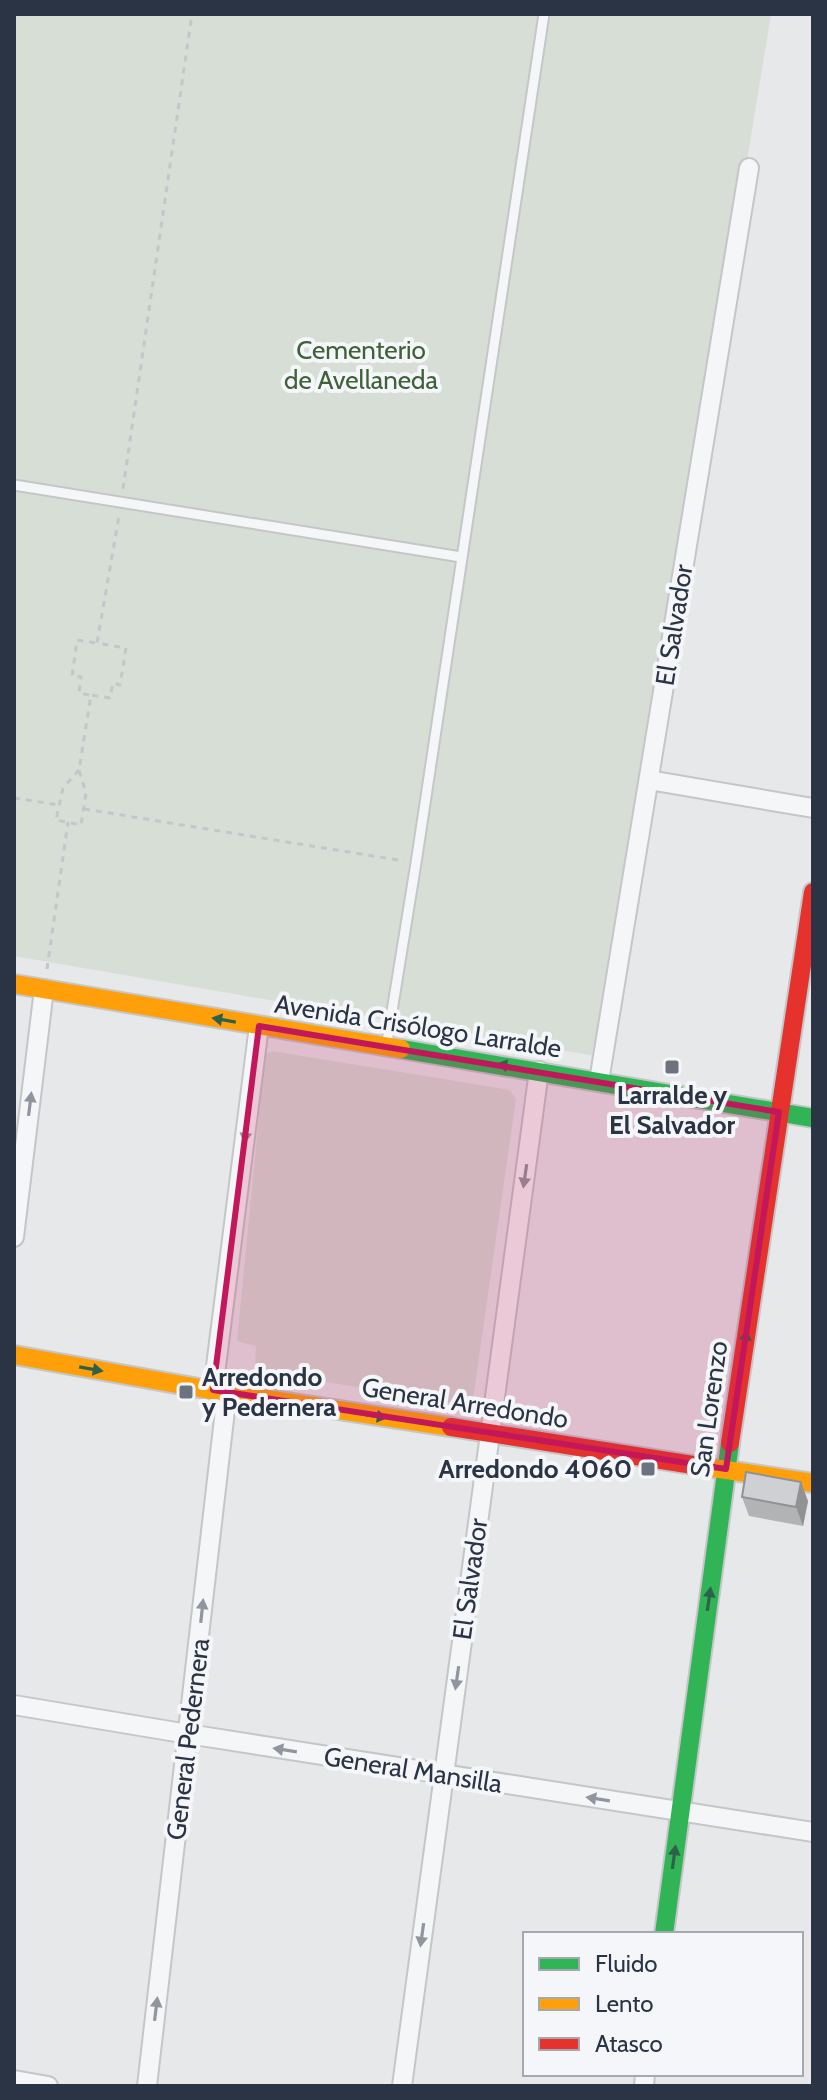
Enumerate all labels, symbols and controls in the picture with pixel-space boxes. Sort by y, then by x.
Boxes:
park label: Cementerio de Avellaneda [284,334,439,396]
street label: El Salvador [649,561,699,688]
street label: Avenida Crisólogo Larralde [272,988,564,1064]
one-way arrow [212,1014,237,1026]
marker: Larralde y El Salvador [663,1058,681,1076]
one-way arrow [496,1060,521,1072]
place label: Larralde y El Salvador [609,1079,735,1141]
one-way arrow [24,1091,37,1116]
one-way arrow [239,1119,252,1144]
one-way arrow [518,1164,531,1189]
one-way arrow [739,1329,752,1354]
street label: San Lorenzo [684,1339,734,1479]
place label: Arredondo y Pedernera [202,1361,336,1423]
one-way arrow [79,1363,104,1375]
street label: General Arredondo [360,1371,570,1435]
marker: Arredondo y Pedernera [177,1383,195,1401]
one-way arrow [363,1410,388,1423]
place label: Arredondo 4060 [438,1453,632,1485]
marker: Arredondo 4060 [639,1460,657,1478]
street label: El Salvador [446,1516,494,1642]
one-way arrow [703,1586,716,1611]
one-way arrow [196,1598,209,1623]
street label: General Pedernera [160,1636,216,1842]
one-way arrow [450,1665,463,1690]
street label: General Mansilla [322,1740,505,1800]
one-way arrow [273,1743,298,1755]
one-way arrow [585,1792,610,1805]
one-way arrow [668,1844,681,1869]
one-way arrow [416,1923,429,1948]
legend [523,1932,803,2076]
text: Fluido [595,1949,657,1978]
text: Lento [595,1989,654,2018]
one-way arrow [150,1996,163,2021]
text: Atasco [595,2029,663,2058]

